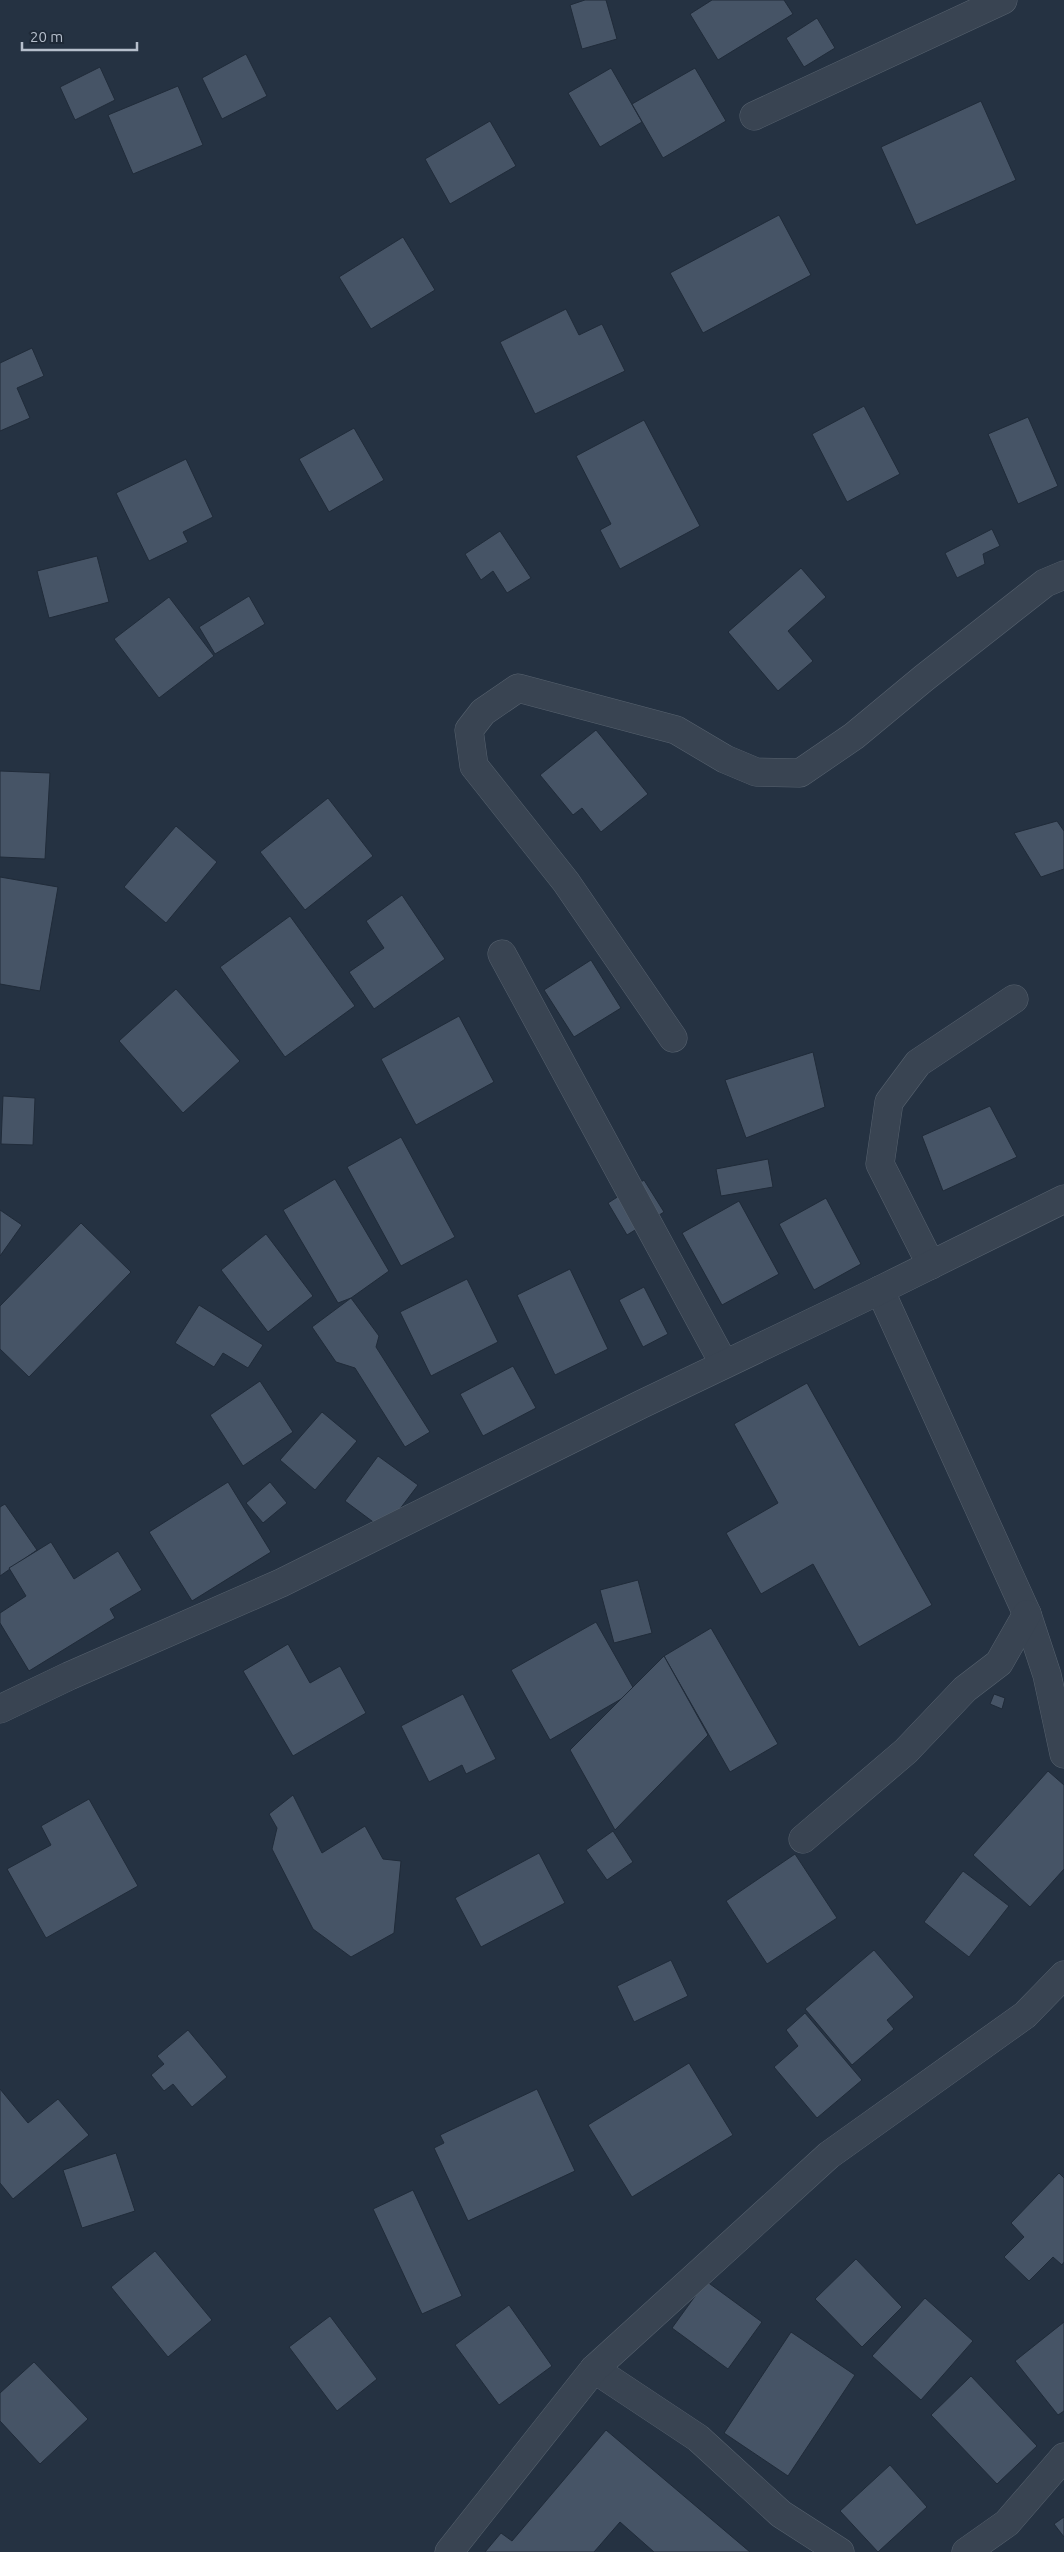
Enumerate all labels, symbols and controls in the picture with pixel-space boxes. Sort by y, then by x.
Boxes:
scale bar [22,20,138,52]
text: 20 m [30,28,63,45]

